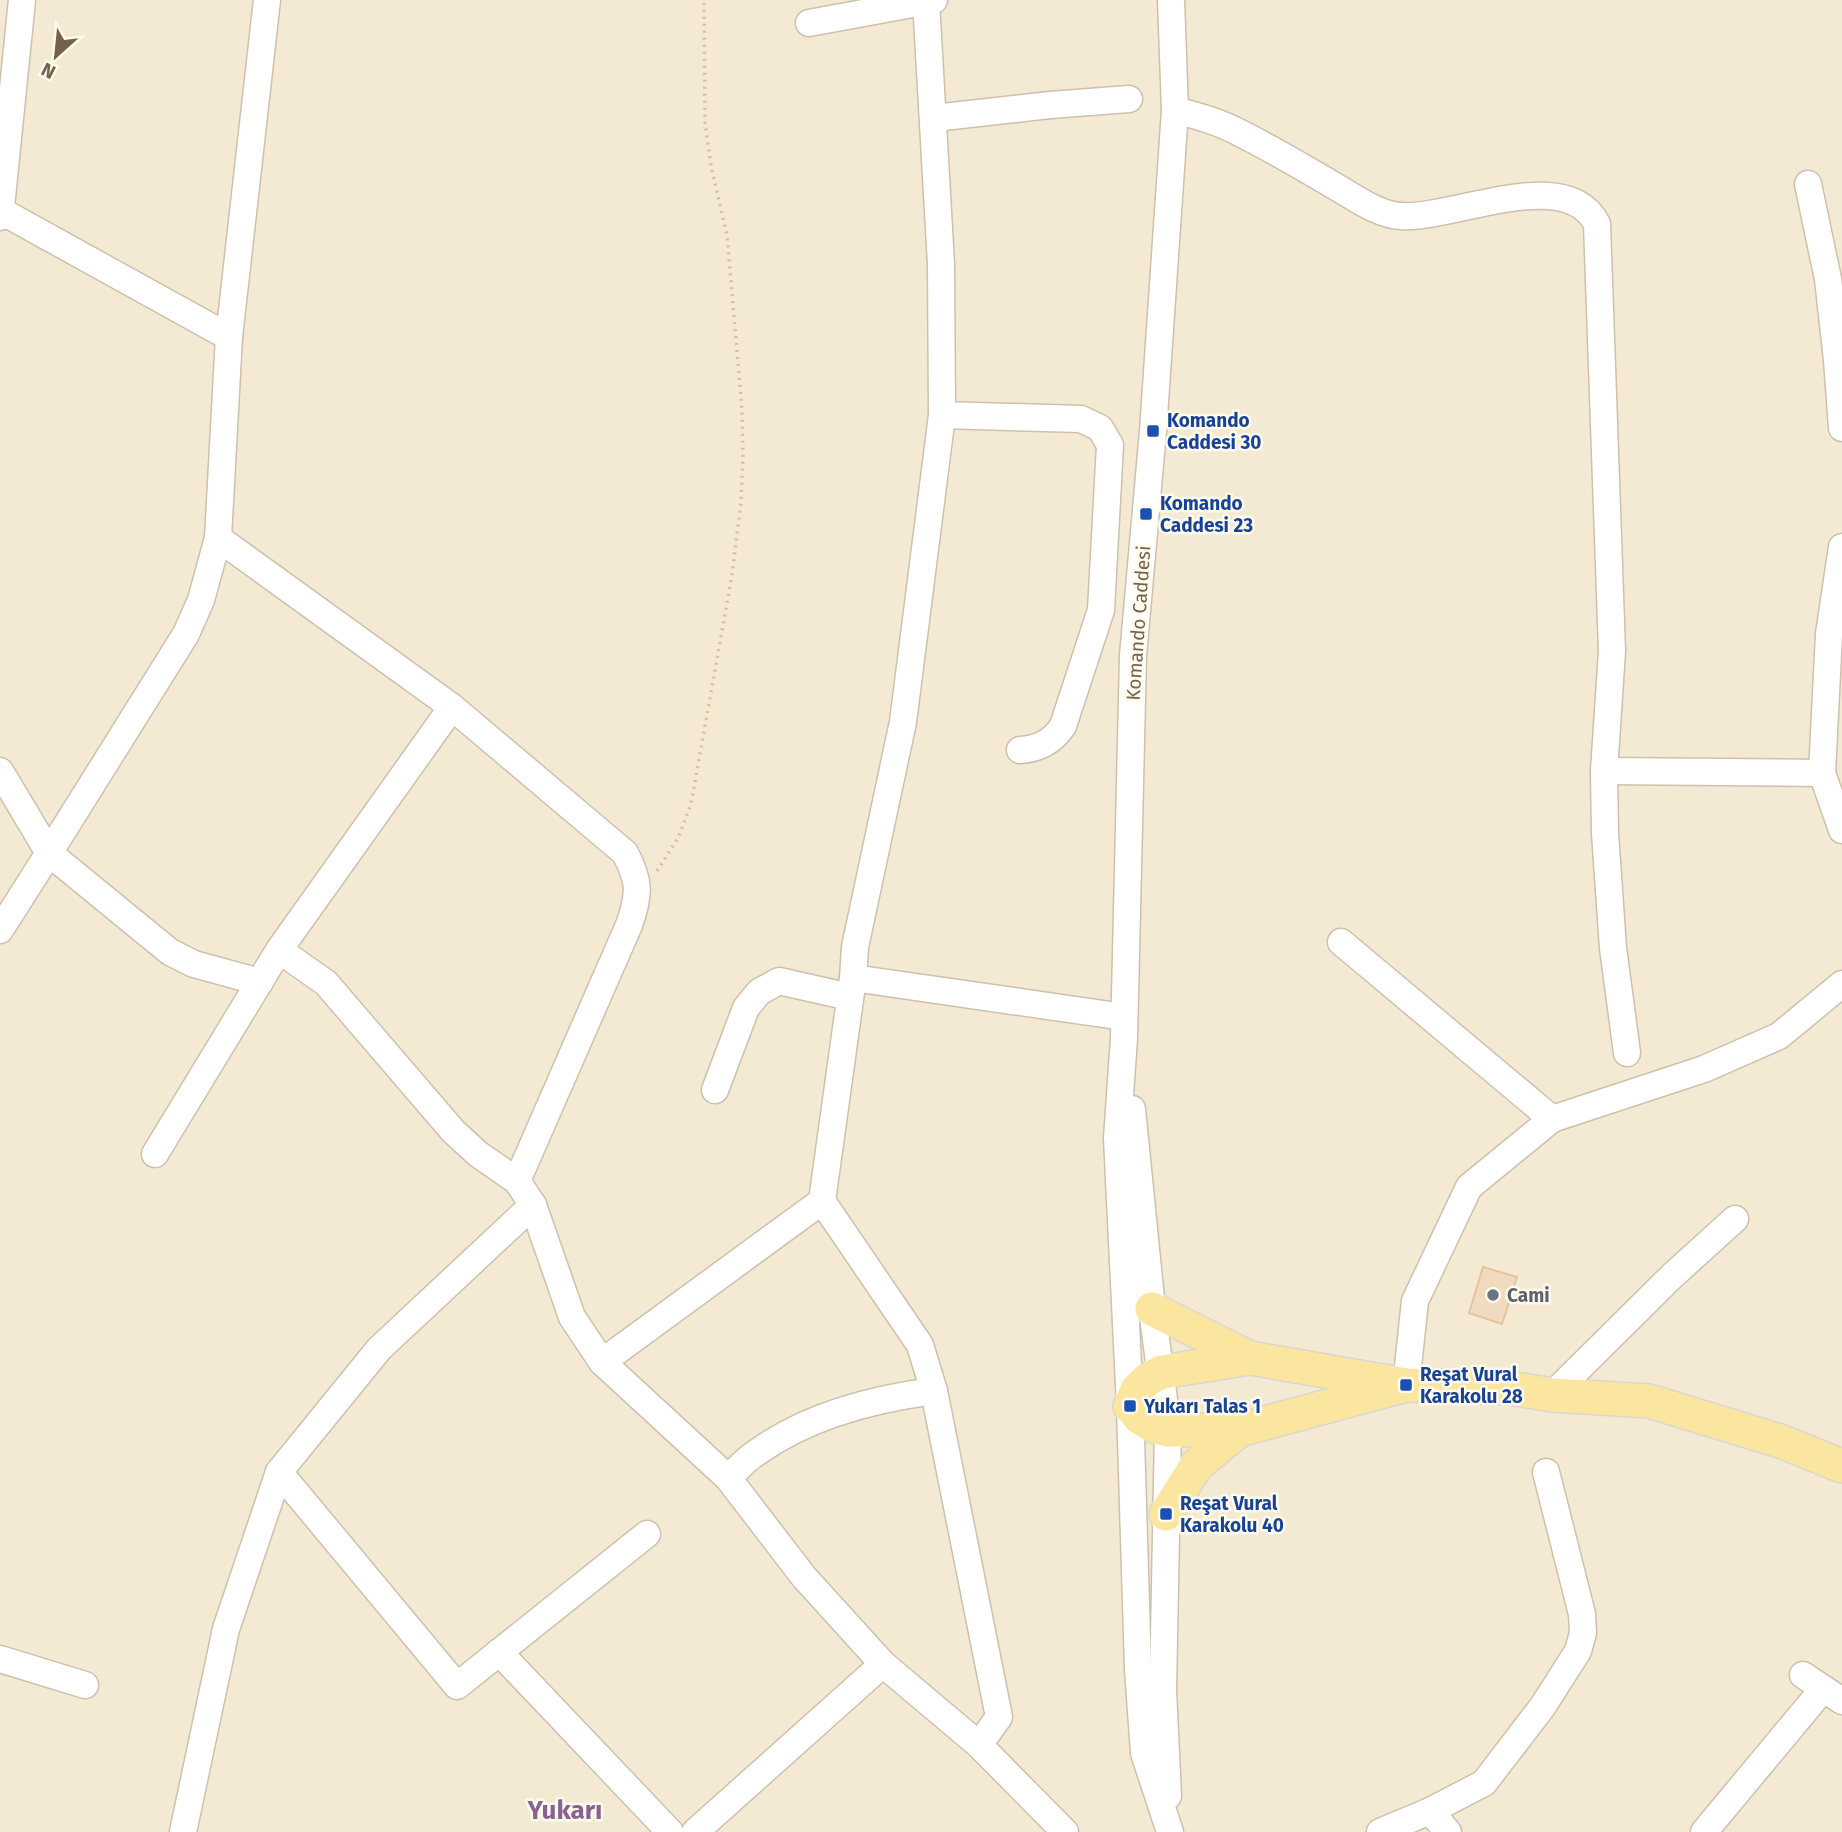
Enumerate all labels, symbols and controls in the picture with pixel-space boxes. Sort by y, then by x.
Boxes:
north arrow [21,21,91,91]
text: N [38,58,59,84]
place label: Komando Caddesi 30 [1167,409,1261,454]
marker: Komando Caddesi 30 [1145,423,1161,439]
place label: Komando Caddesi 23 [1160,492,1253,537]
marker: Komando Caddesi 23 [1138,506,1154,522]
street label: Komando Caddesi [1122,545,1155,701]
place label: Cami [1507,1284,1550,1307]
marker: Cami [1485,1287,1501,1303]
place label: Reşat Vural Karakolu 28 [1420,1363,1523,1408]
marker: Reşat Vural Karakolu 28 [1398,1377,1414,1393]
place label: Yukarı Talas 1 [1143,1395,1261,1418]
marker: Yukarı Talas 1 [1122,1398,1138,1414]
place label: Reşat Vural Karakolu 40 [1180,1492,1284,1537]
marker: Reşat Vural Karakolu 40 [1158,1506,1174,1522]
district label: Yukarı [527,1795,602,1826]

